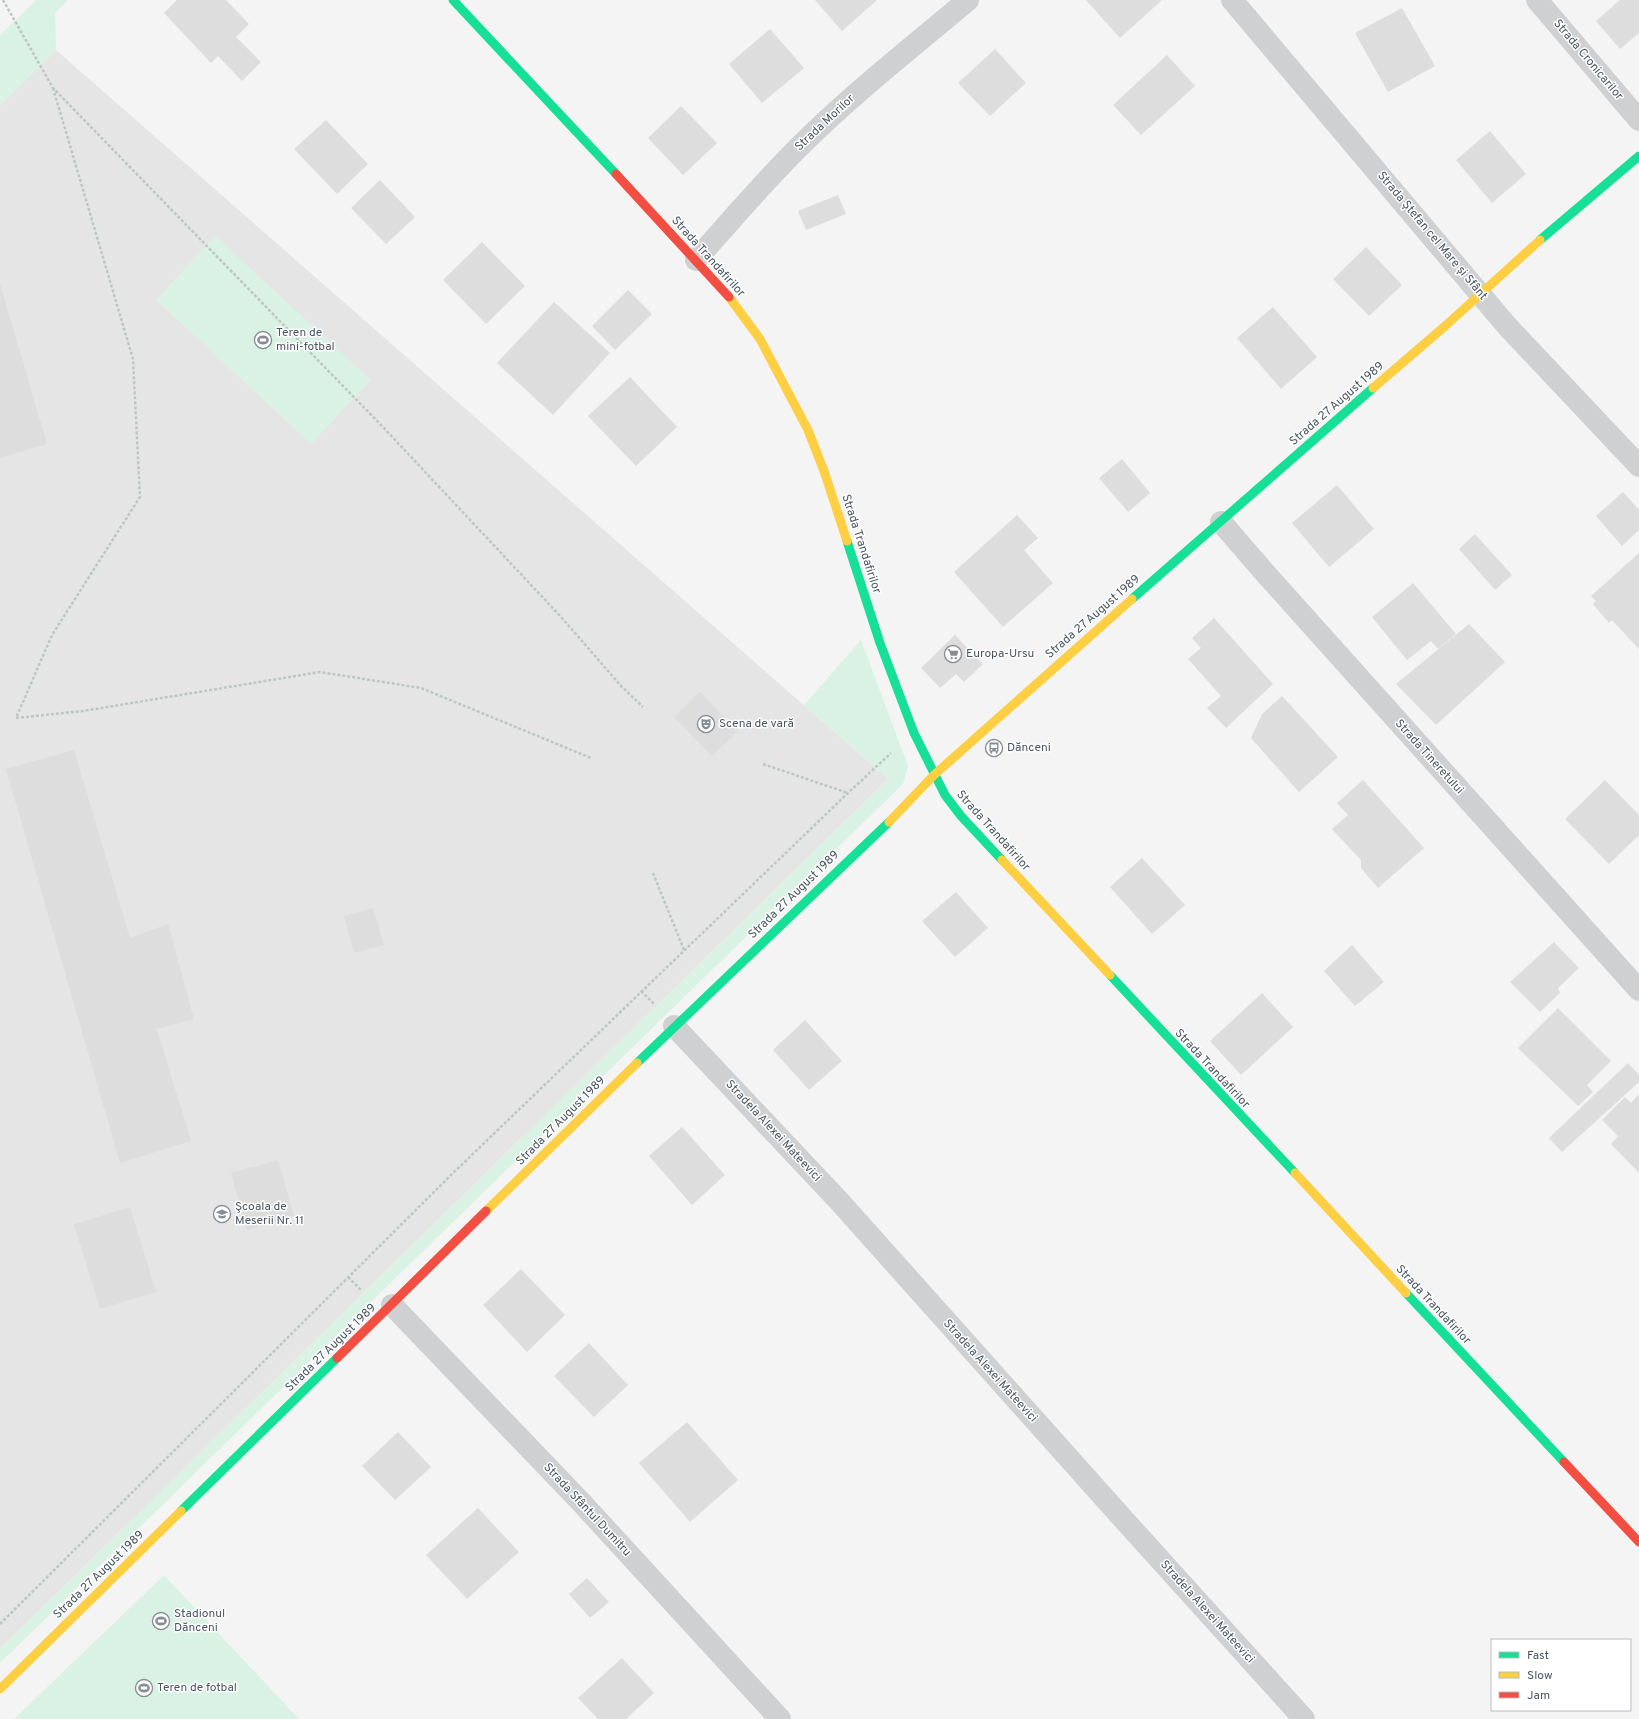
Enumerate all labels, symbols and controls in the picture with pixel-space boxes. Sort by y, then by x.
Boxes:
street label: Strada Cronicarilor [1549,16,1627,104]
street label: Strada Morilor [792,91,859,155]
street label: Strada Ștefan cel Mare și Sfânt [1373,168,1491,304]
street label: Strada Trandafirilor [667,213,749,301]
place label: Teren de mini-fotbal [276,325,335,355]
sports icon: Teren de mini-fotbal [253,330,273,350]
street label: Strada 27 August 1989 [1286,358,1388,450]
street label: Strada Trandafirilor [837,492,885,596]
street label: Strada 27 August 1989 [1042,571,1144,663]
supermarket icon: Europa-Ursu [943,644,963,664]
place label: Europa-Ursu [966,646,1034,662]
theatre icon: Scena de vară [696,714,716,734]
place label: Scena de vară [719,716,794,732]
street label: Strada Tineretului [1391,716,1467,798]
bus stop icon: Dănceni [984,738,1004,758]
place label: Dănceni [1007,740,1051,756]
street label: Strada Trandafirilor [952,787,1034,875]
street label: Strada 27 August 1989 [745,847,843,943]
street label: Strada Trandafirilor [1171,1026,1253,1113]
street label: Strada 27 August 1989 [513,1073,609,1169]
street label: Stradela Alexei Mateevici [722,1077,824,1185]
place label: Şcoala de Meserii Nr. 11 [235,1199,304,1229]
school or university icon: Şcoala de Meserii Nr. 11 [212,1204,232,1224]
street label: Strada Trandafirilor [1392,1262,1474,1349]
street label: Strada 27 August 1989 [282,1300,380,1396]
street label: Stradela Alexei Mateevici [939,1316,1041,1426]
street label: Strada Sfântul Dumitru [540,1460,634,1560]
street label: Strada 27 August 1989 [50,1527,148,1623]
street label: Stradela Alexei Mateevici [1156,1557,1258,1667]
place label: Stadionul Dănceni [174,1606,225,1636]
sports icon: Stadionul Dănceni [151,1611,171,1631]
legend [1491,1639,1631,1711]
text: Fast [1527,1648,1549,1664]
text: Slow [1527,1668,1553,1684]
sports icon: Teren de fotbal [134,1678,154,1698]
place label: Teren de fotbal [157,1680,237,1696]
text: Jam [1527,1688,1550,1704]

